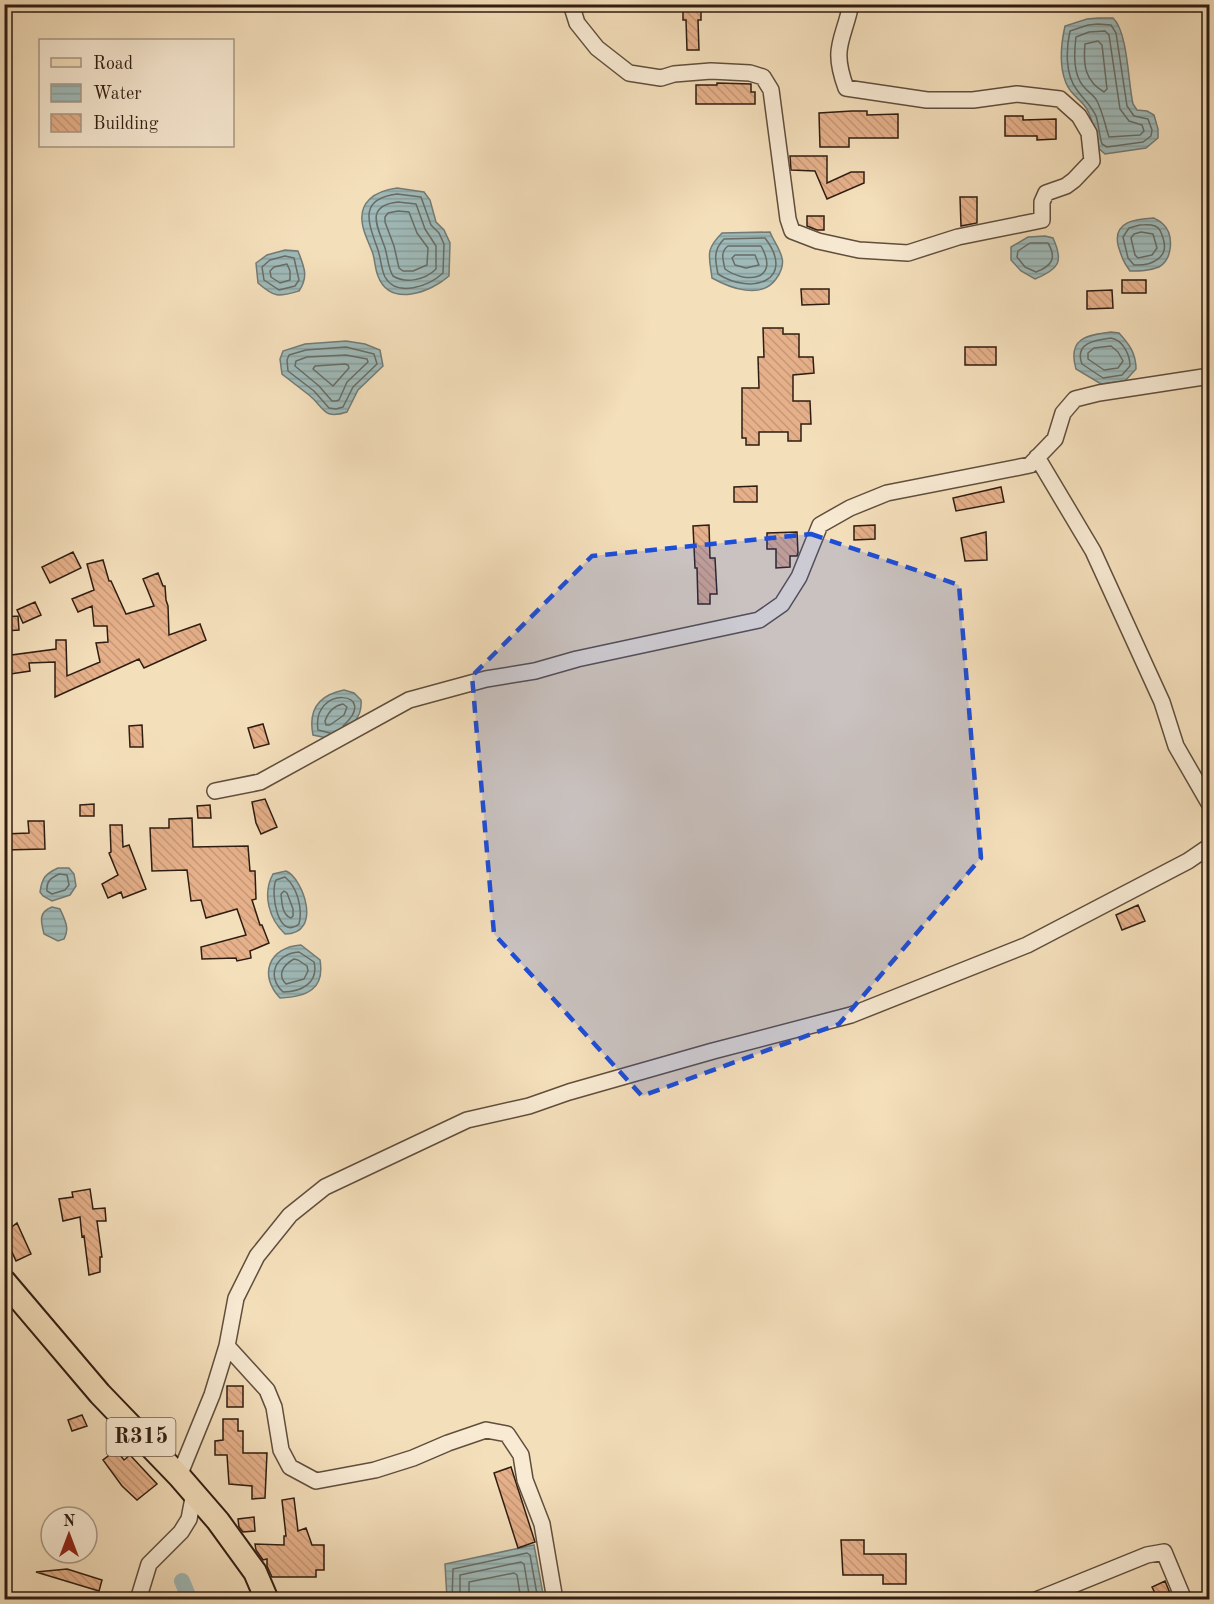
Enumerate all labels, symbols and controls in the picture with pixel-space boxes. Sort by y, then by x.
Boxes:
legend [39,39,234,147]
text: Road [93,55,133,73]
text: Water [93,85,142,103]
text: Building [93,115,159,133]
road number: R315 [106,1418,176,1456]
north arrow [39,1505,99,1565]
text: N [63,1514,76,1530]

